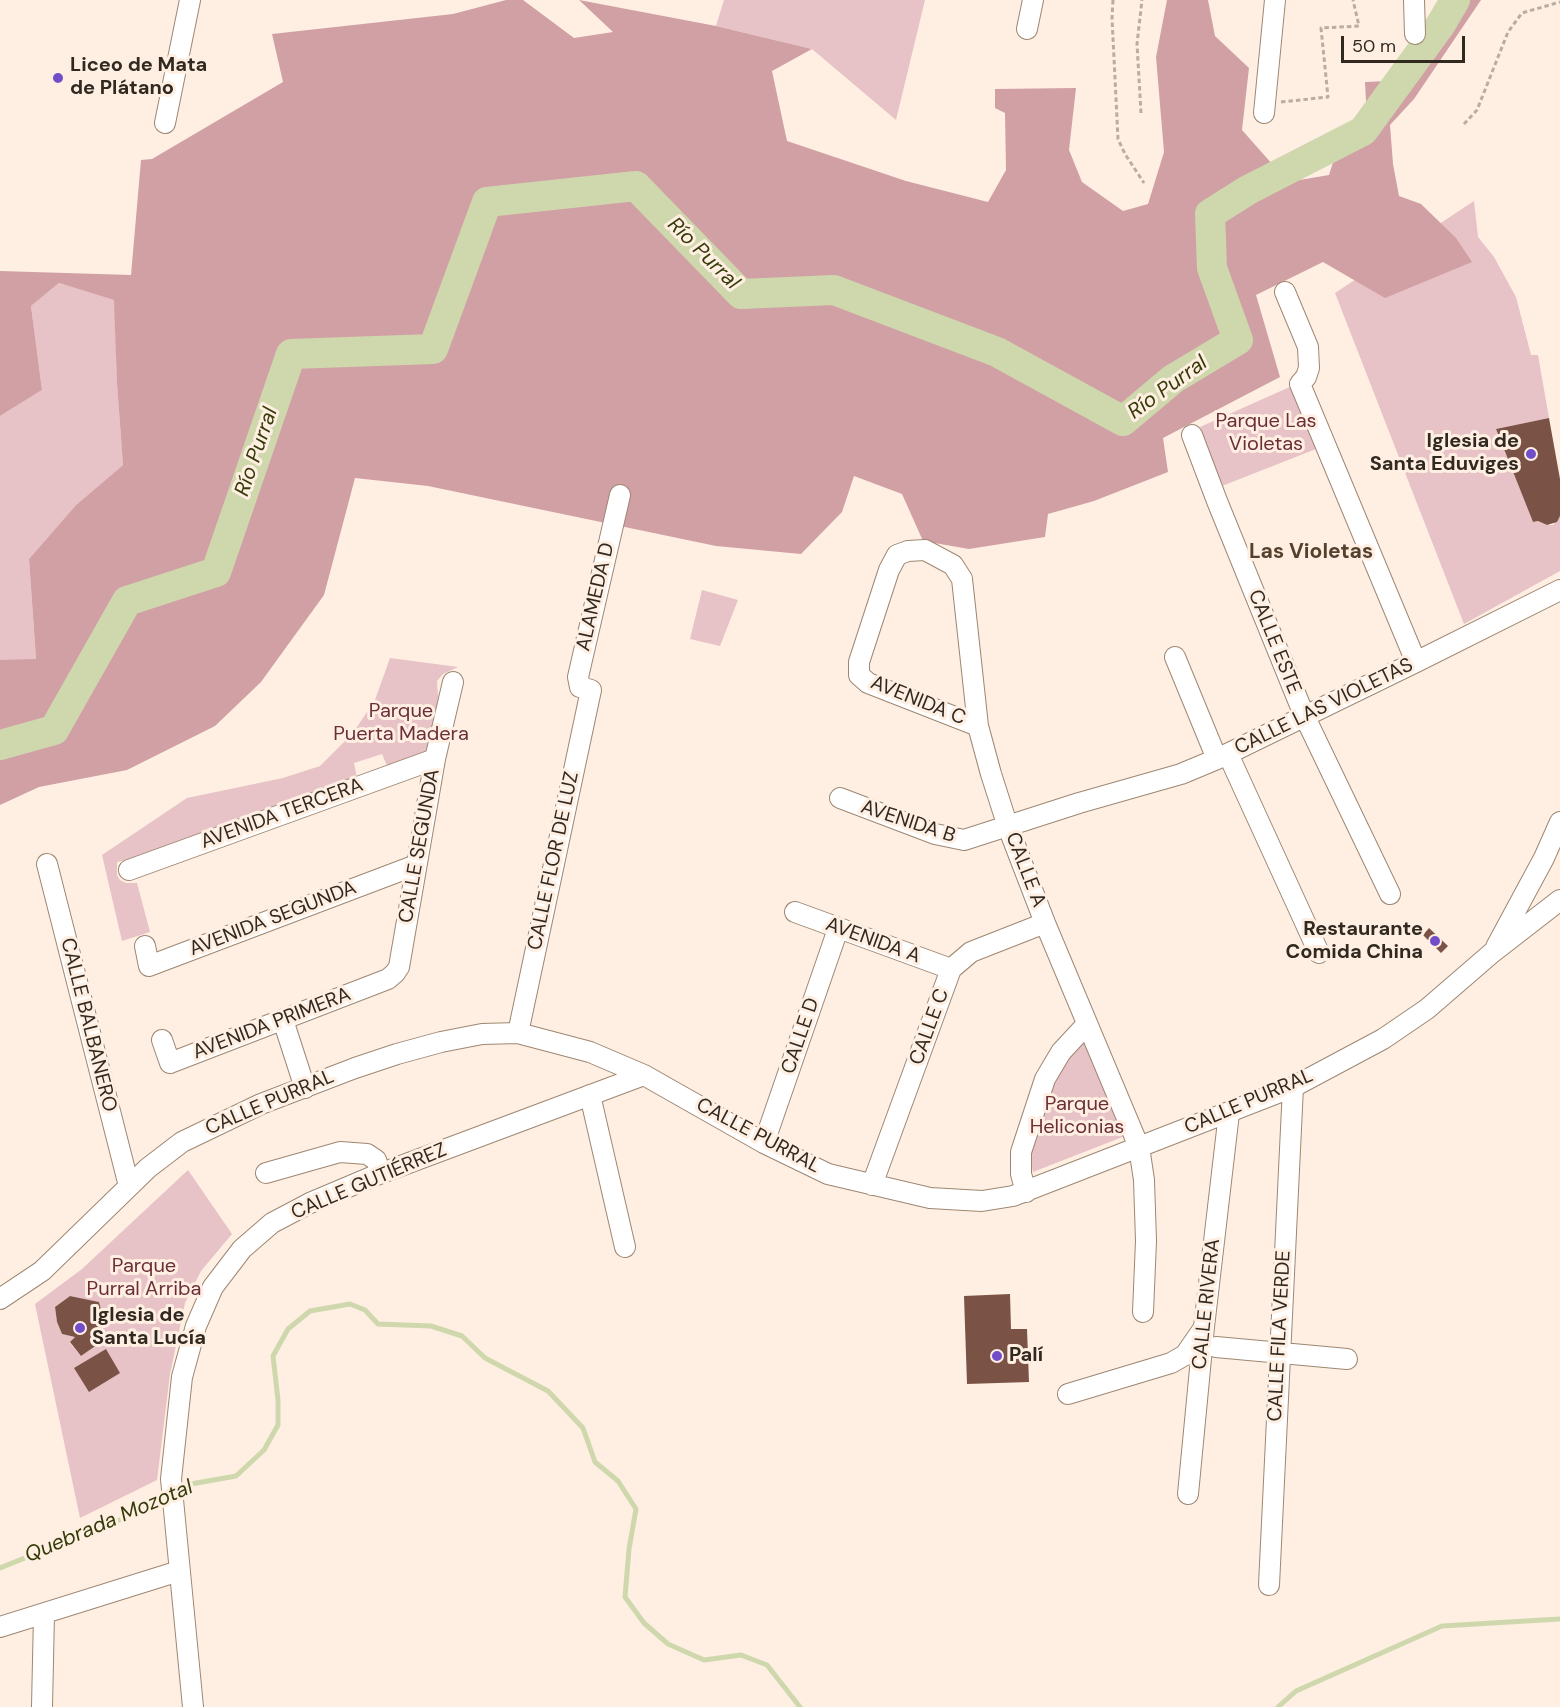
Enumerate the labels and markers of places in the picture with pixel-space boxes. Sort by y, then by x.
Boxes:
place label: Liceo de Mata de Plátano [70,54,207,101]
marker: Liceo de Mata de Plátano [51,71,65,85]
place label: Iglesia de Santa Eduviges [1370,430,1519,477]
marker: Iglesia de Santa Eduviges [1524,447,1538,461]
place label: Restaurante Comida China [1286,918,1423,965]
marker: Restaurante Comida China [1428,934,1442,948]
place label: Iglesia de Santa Lucía [92,1304,206,1351]
marker: Iglesia de Santa Lucía [73,1321,87,1335]
place label: Palí [1009,1344,1043,1368]
marker: Palí [990,1349,1004,1363]

